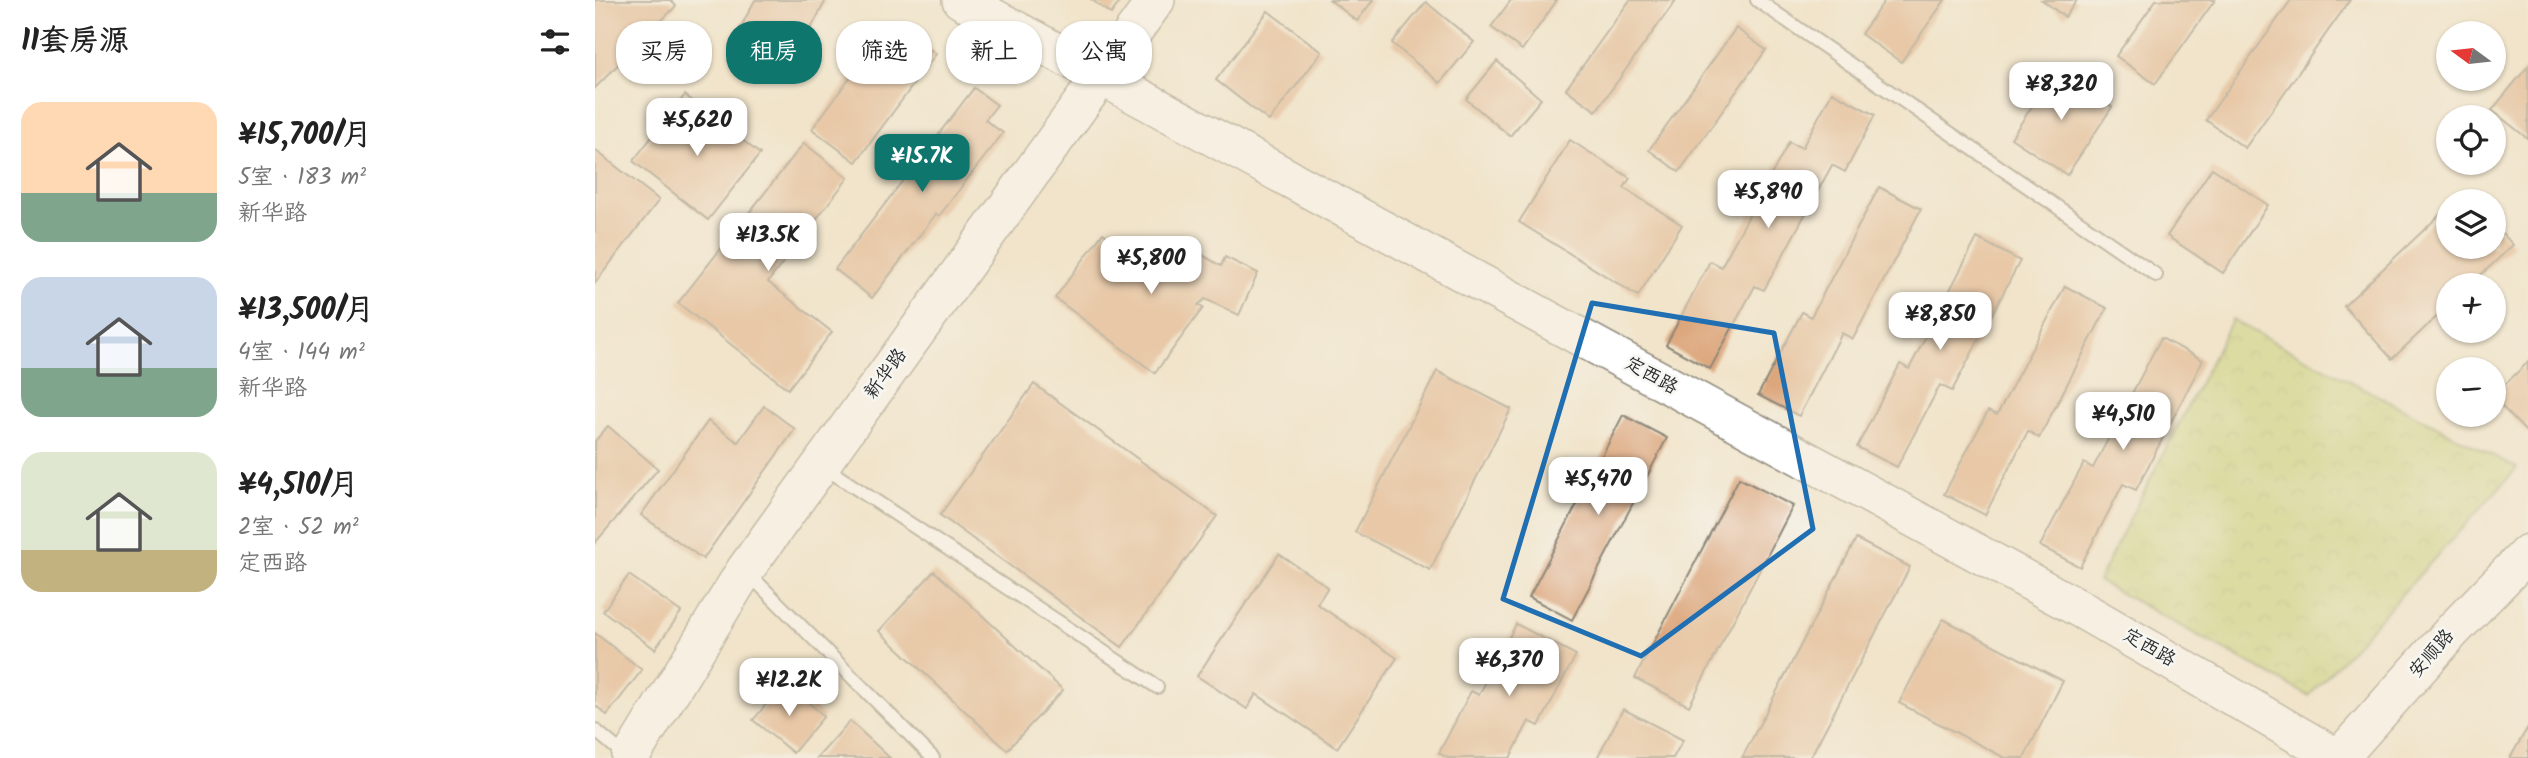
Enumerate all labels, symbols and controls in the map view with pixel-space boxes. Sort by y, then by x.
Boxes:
text: 11套房源 [21,18,129,66]
chip: 买房 [616,21,712,84]
chip: 租房 [726,21,822,84]
chip: 筛选 [836,21,932,84]
chip: 新上 [946,21,1042,84]
chip: 公寓 [1056,21,1152,84]
north arrow [2436,21,2506,91]
map controls [2436,21,2506,427]
icon: filters [536,23,574,61]
pin: ¥8,320 [2004,62,2118,122]
text: ¥8,320 [2025,67,2097,103]
pin: ¥5,620 [640,99,754,158]
text: ¥5,620 [662,103,732,139]
button: locate [2436,105,2506,175]
text: ¥15,700/月 [238,112,372,160]
icon: home [77,130,161,214]
pin: ¥15.7K [865,134,979,194]
text: ¥15.7K [891,139,953,175]
text: 5室 · 183 m² [238,160,366,196]
pin: ¥5,890 [1711,170,1825,230]
text: ¥5,890 [1734,175,1802,211]
button: layers [2436,189,2506,259]
text: 新华路 [238,196,307,232]
pin: ¥13.5K [711,214,825,273]
text: ¥13.5K [736,218,800,254]
pin: ¥5,800 [1094,236,1208,296]
text: ¥5,800 [1117,241,1185,277]
button: + [2436,273,2506,343]
text: ¥13,500/月 [238,287,374,335]
pin: ¥8,850 [1883,292,1997,352]
text: ¥8,850 [1905,297,1975,333]
icon: home [77,305,161,389]
text: 4室 · 144 m² [238,335,365,371]
street label: 新华路 [857,342,915,406]
street label: 定西路 [1619,349,1683,403]
button: − [2436,357,2506,427]
text: 新华路 [238,371,307,407]
pin: ¥4,510 [2066,392,2180,452]
text: ¥4,510 [2091,397,2155,433]
pin: ¥5,470 [1541,458,1655,517]
text: ¥4,510/月 [238,462,359,510]
text: ¥5,470 [1565,462,1632,498]
icon: home [77,480,161,564]
text: 2室 · 52 m² [238,510,359,546]
text: 定西路 [238,546,307,582]
street label: 定西路 [2117,621,2181,675]
street label: 安顺路 [2402,623,2462,685]
pin: ¥6,370 [1452,638,1566,698]
text: ¥6,370 [1475,643,1543,679]
pin: ¥12.2K [732,658,846,718]
text: ¥12.2K [755,663,823,699]

